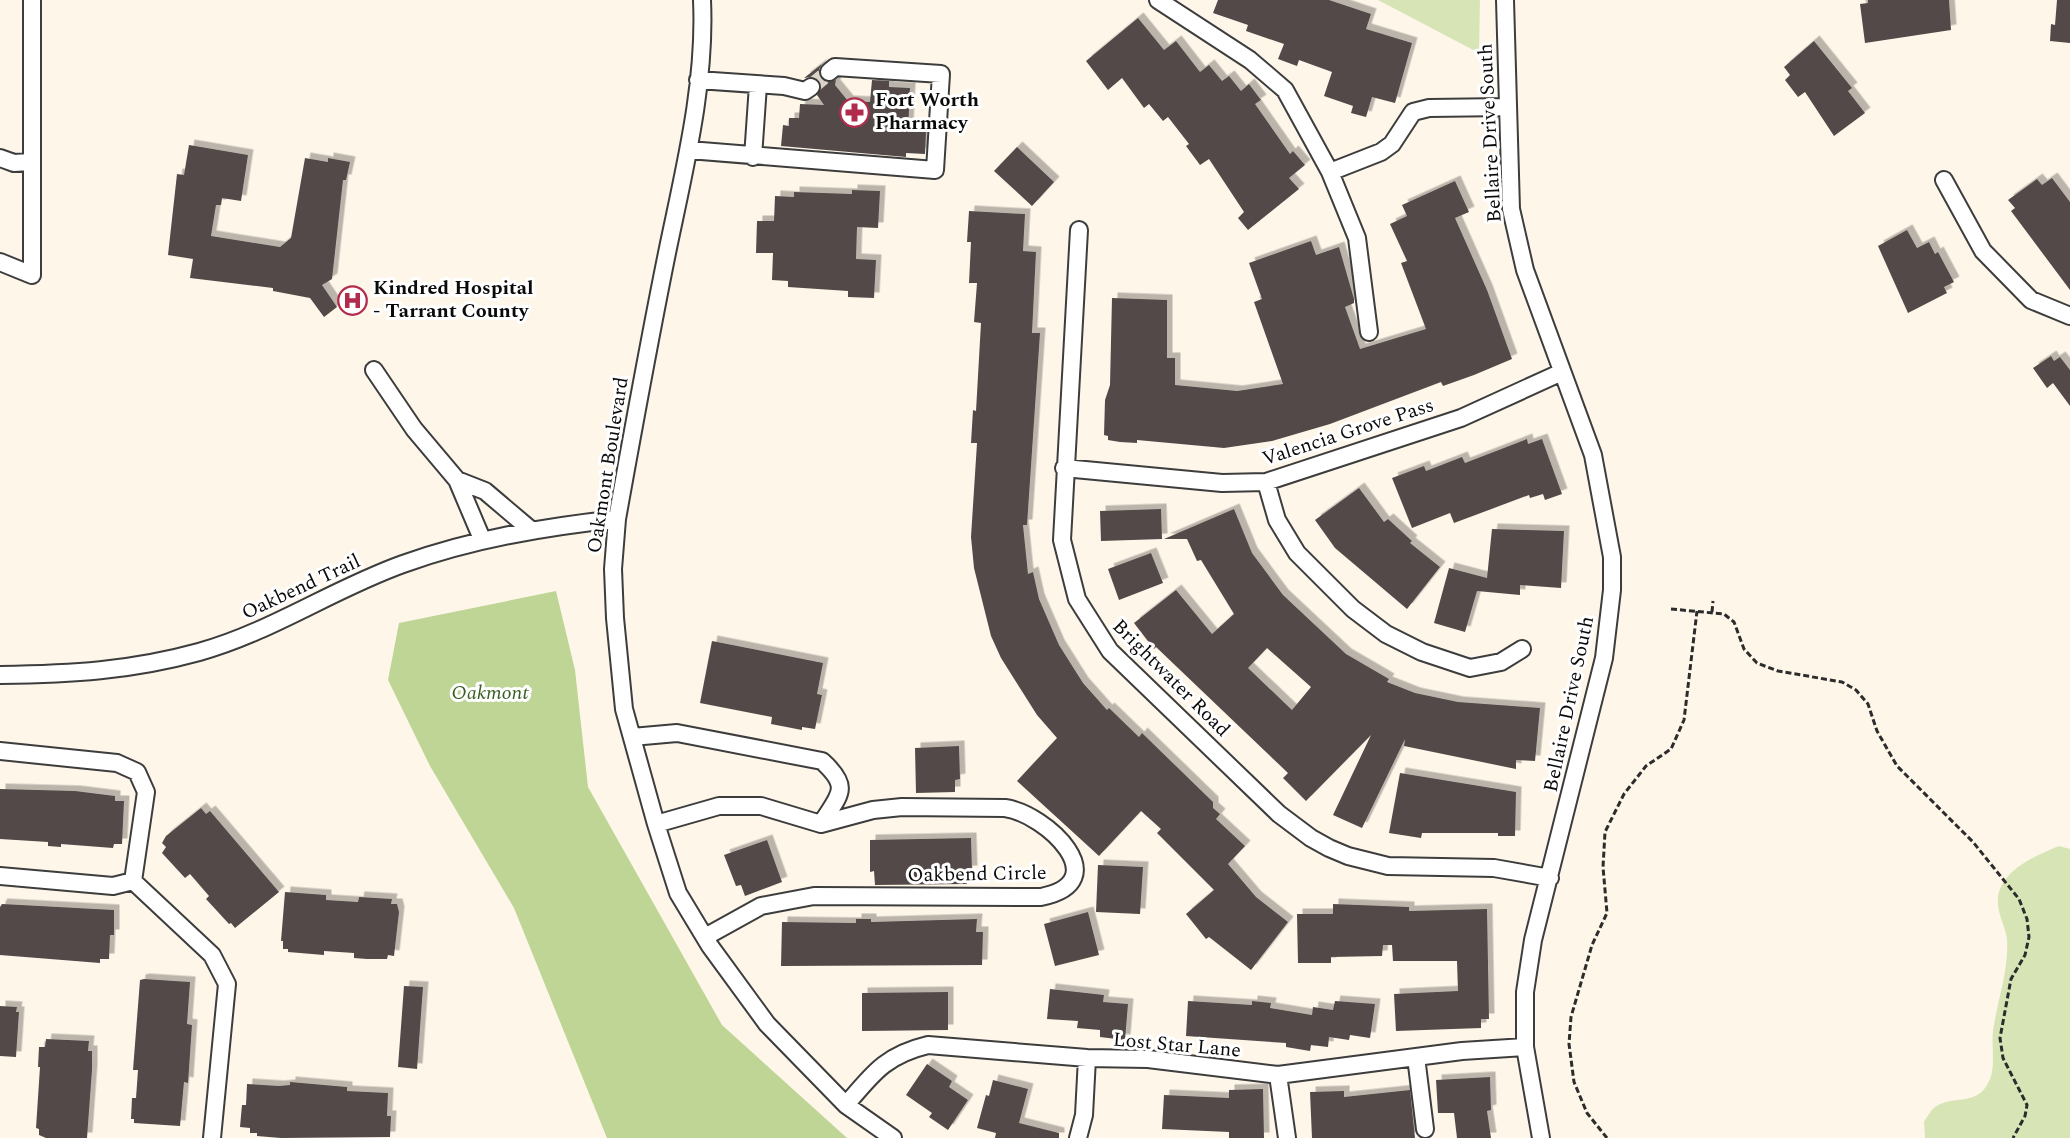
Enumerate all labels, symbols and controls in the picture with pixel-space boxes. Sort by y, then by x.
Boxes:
street label: Bellaire Drive South [1470,43,1510,223]
place label: Fort Worth Pharmacy [875,85,979,138]
pharmacy icon: Fort Worth Pharmacy [838,96,870,128]
place label: Kindred Hospital - Tarrant County [373,273,534,326]
hospital icon: Kindred Hospital - Tarrant County [336,284,368,316]
street label: Oakmont Boulevard [579,375,637,555]
street label: Valencia Grove Pass [1258,390,1438,474]
street label: Oakbend Trail [237,546,365,628]
street label: Brightwater Road [1105,612,1237,744]
street label: Bellaire Drive South [1536,613,1602,795]
park label: Oakmont [451,678,529,708]
street label: Oakbend Circle [907,858,1047,890]
street label: Lost Star Lane [1112,1024,1242,1066]

